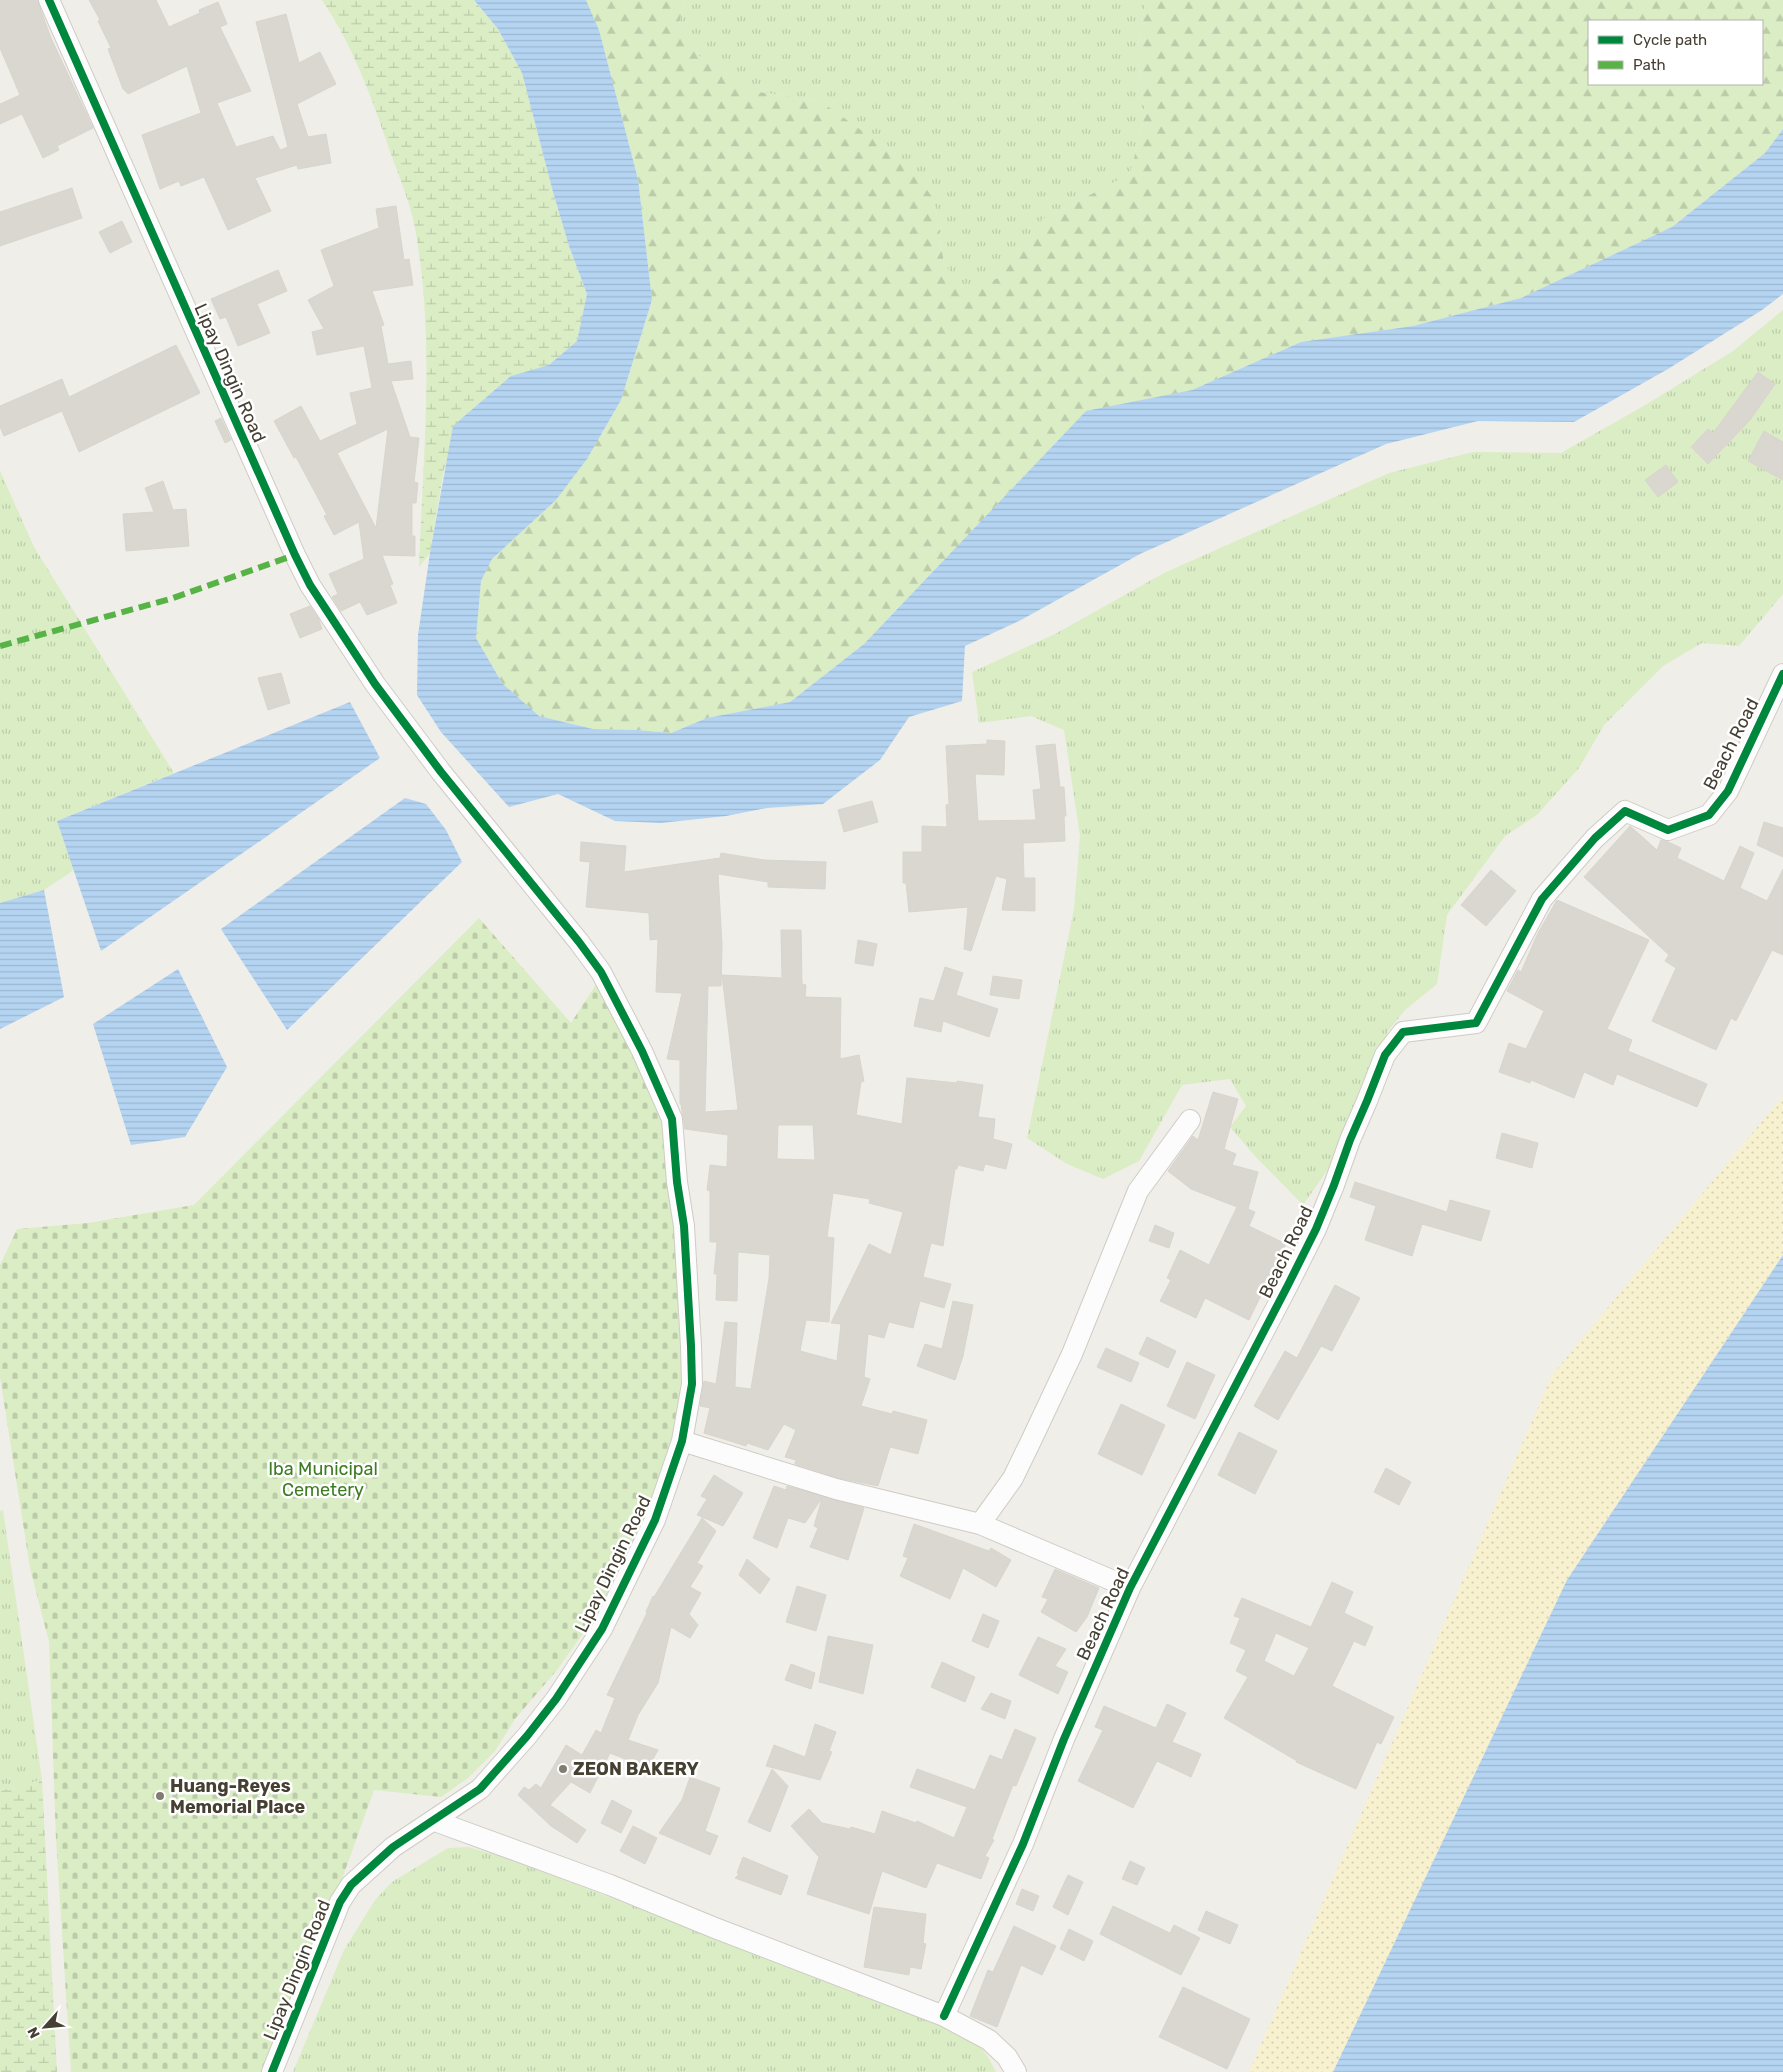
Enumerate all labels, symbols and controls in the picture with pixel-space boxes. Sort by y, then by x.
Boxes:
legend [1588,20,1763,85]
text: Cycle path [1633,31,1707,49]
text: Path [1633,56,1666,74]
street label: Lipay Dingin Road [190,300,270,446]
street label: Beach Road [1698,694,1764,794]
street label: Beach Road [1254,1202,1318,1302]
park label: Iba Municipal Cemetery [268,1458,378,1501]
street label: Lipay Dingin Road [570,1492,656,1636]
street label: Beach Road [1072,1564,1134,1664]
place label: ZEON BAKERY [573,1758,699,1780]
marker: ZEON BAKERY [557,1763,569,1775]
place label: Huang-Reyes Memorial Place [170,1775,306,1818]
marker: Huang-Reyes Memorial Place [154,1790,166,1802]
street label: Lipay Dingin Road [259,1897,335,2043]
north arrow [20,2002,70,2052]
text: N [24,2024,44,2041]

